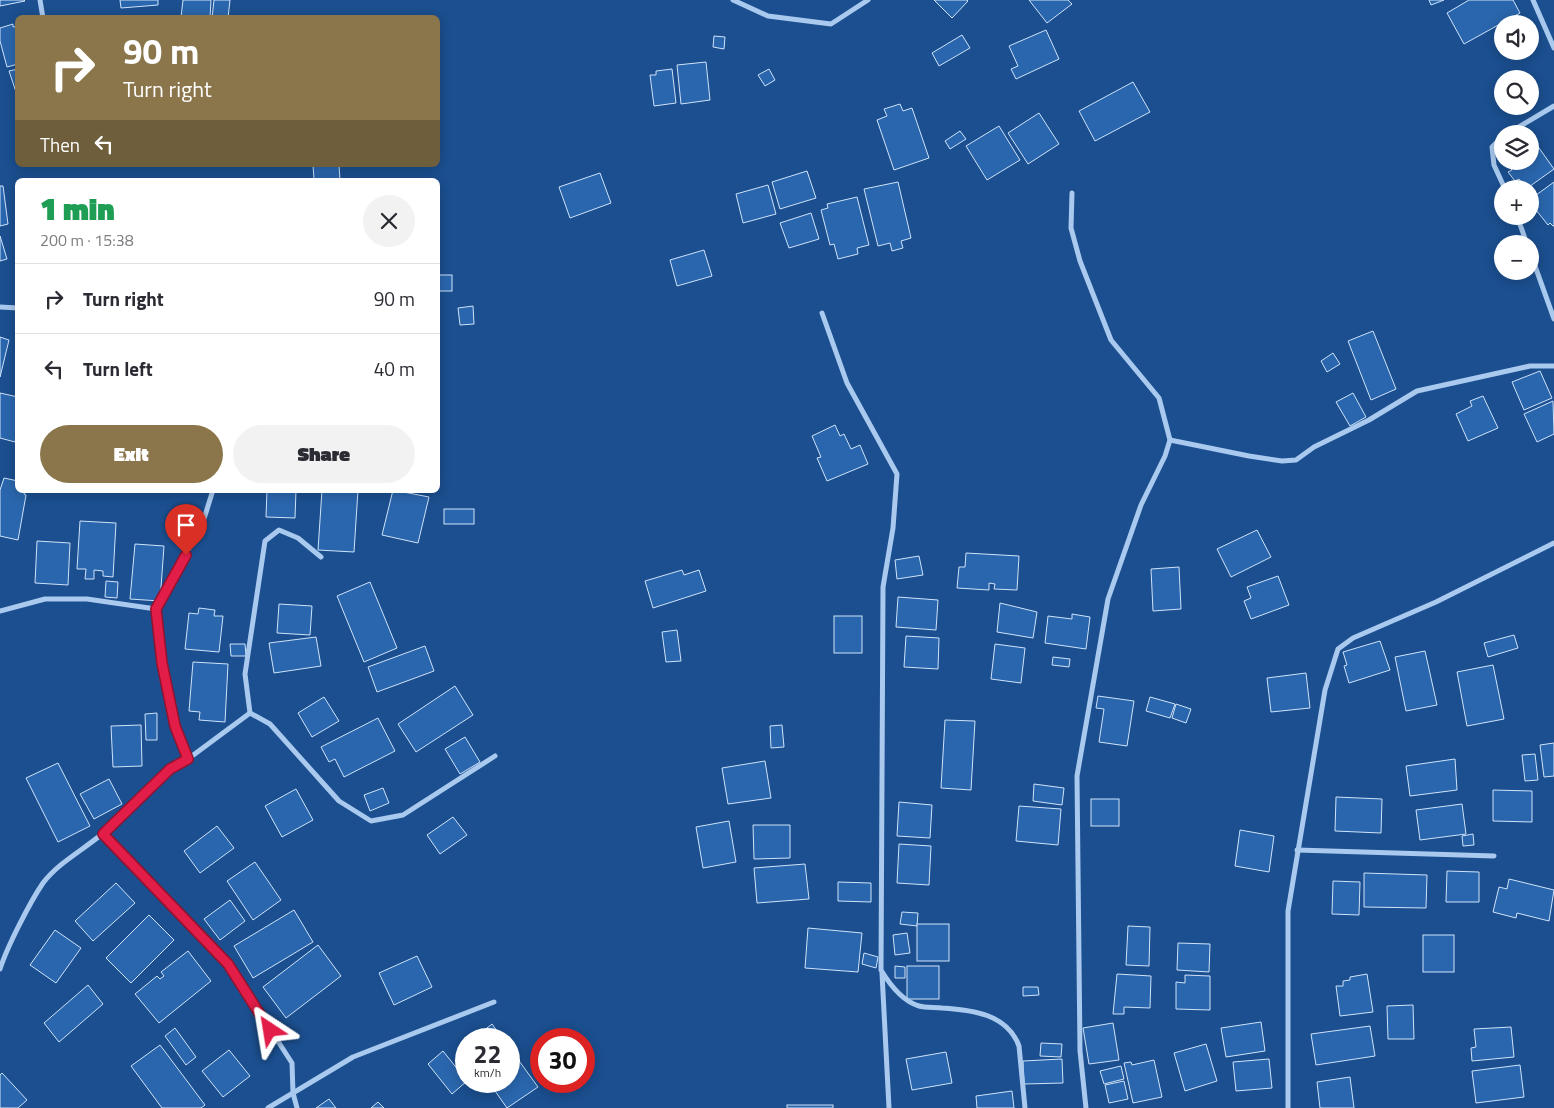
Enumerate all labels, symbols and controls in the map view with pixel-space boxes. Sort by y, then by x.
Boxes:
map controls [1494,15,1539,280]
button: sound [1494,15,1539,60]
text: 90 m [123,24,199,78]
icon: right [40,35,105,100]
button: search [1494,70,1539,115]
text: Turn right [123,72,212,106]
button: layers [1494,125,1539,170]
text: Then [40,130,80,159]
icon: left [90,130,118,158]
button: + [1494,180,1539,225]
text: 1 min [40,186,115,232]
button: close [363,195,415,247]
text: 200 m · 15:38 [40,228,134,252]
button: − [1494,235,1539,280]
text: Turn right [83,284,164,313]
text: 90 m [374,284,415,313]
icon: right [40,285,68,313]
text: Turn left [83,354,153,383]
text: 40 m [374,354,415,383]
icon: left [40,355,68,383]
button: Exit [40,425,223,483]
button: Share [233,425,415,483]
pin [165,504,207,555]
icon: arrive [172,511,200,539]
position arrow [243,1003,295,1055]
speed limit sign: 30 [530,1028,595,1093]
text: 22 [473,1035,502,1073]
text: km/h [474,1063,501,1082]

